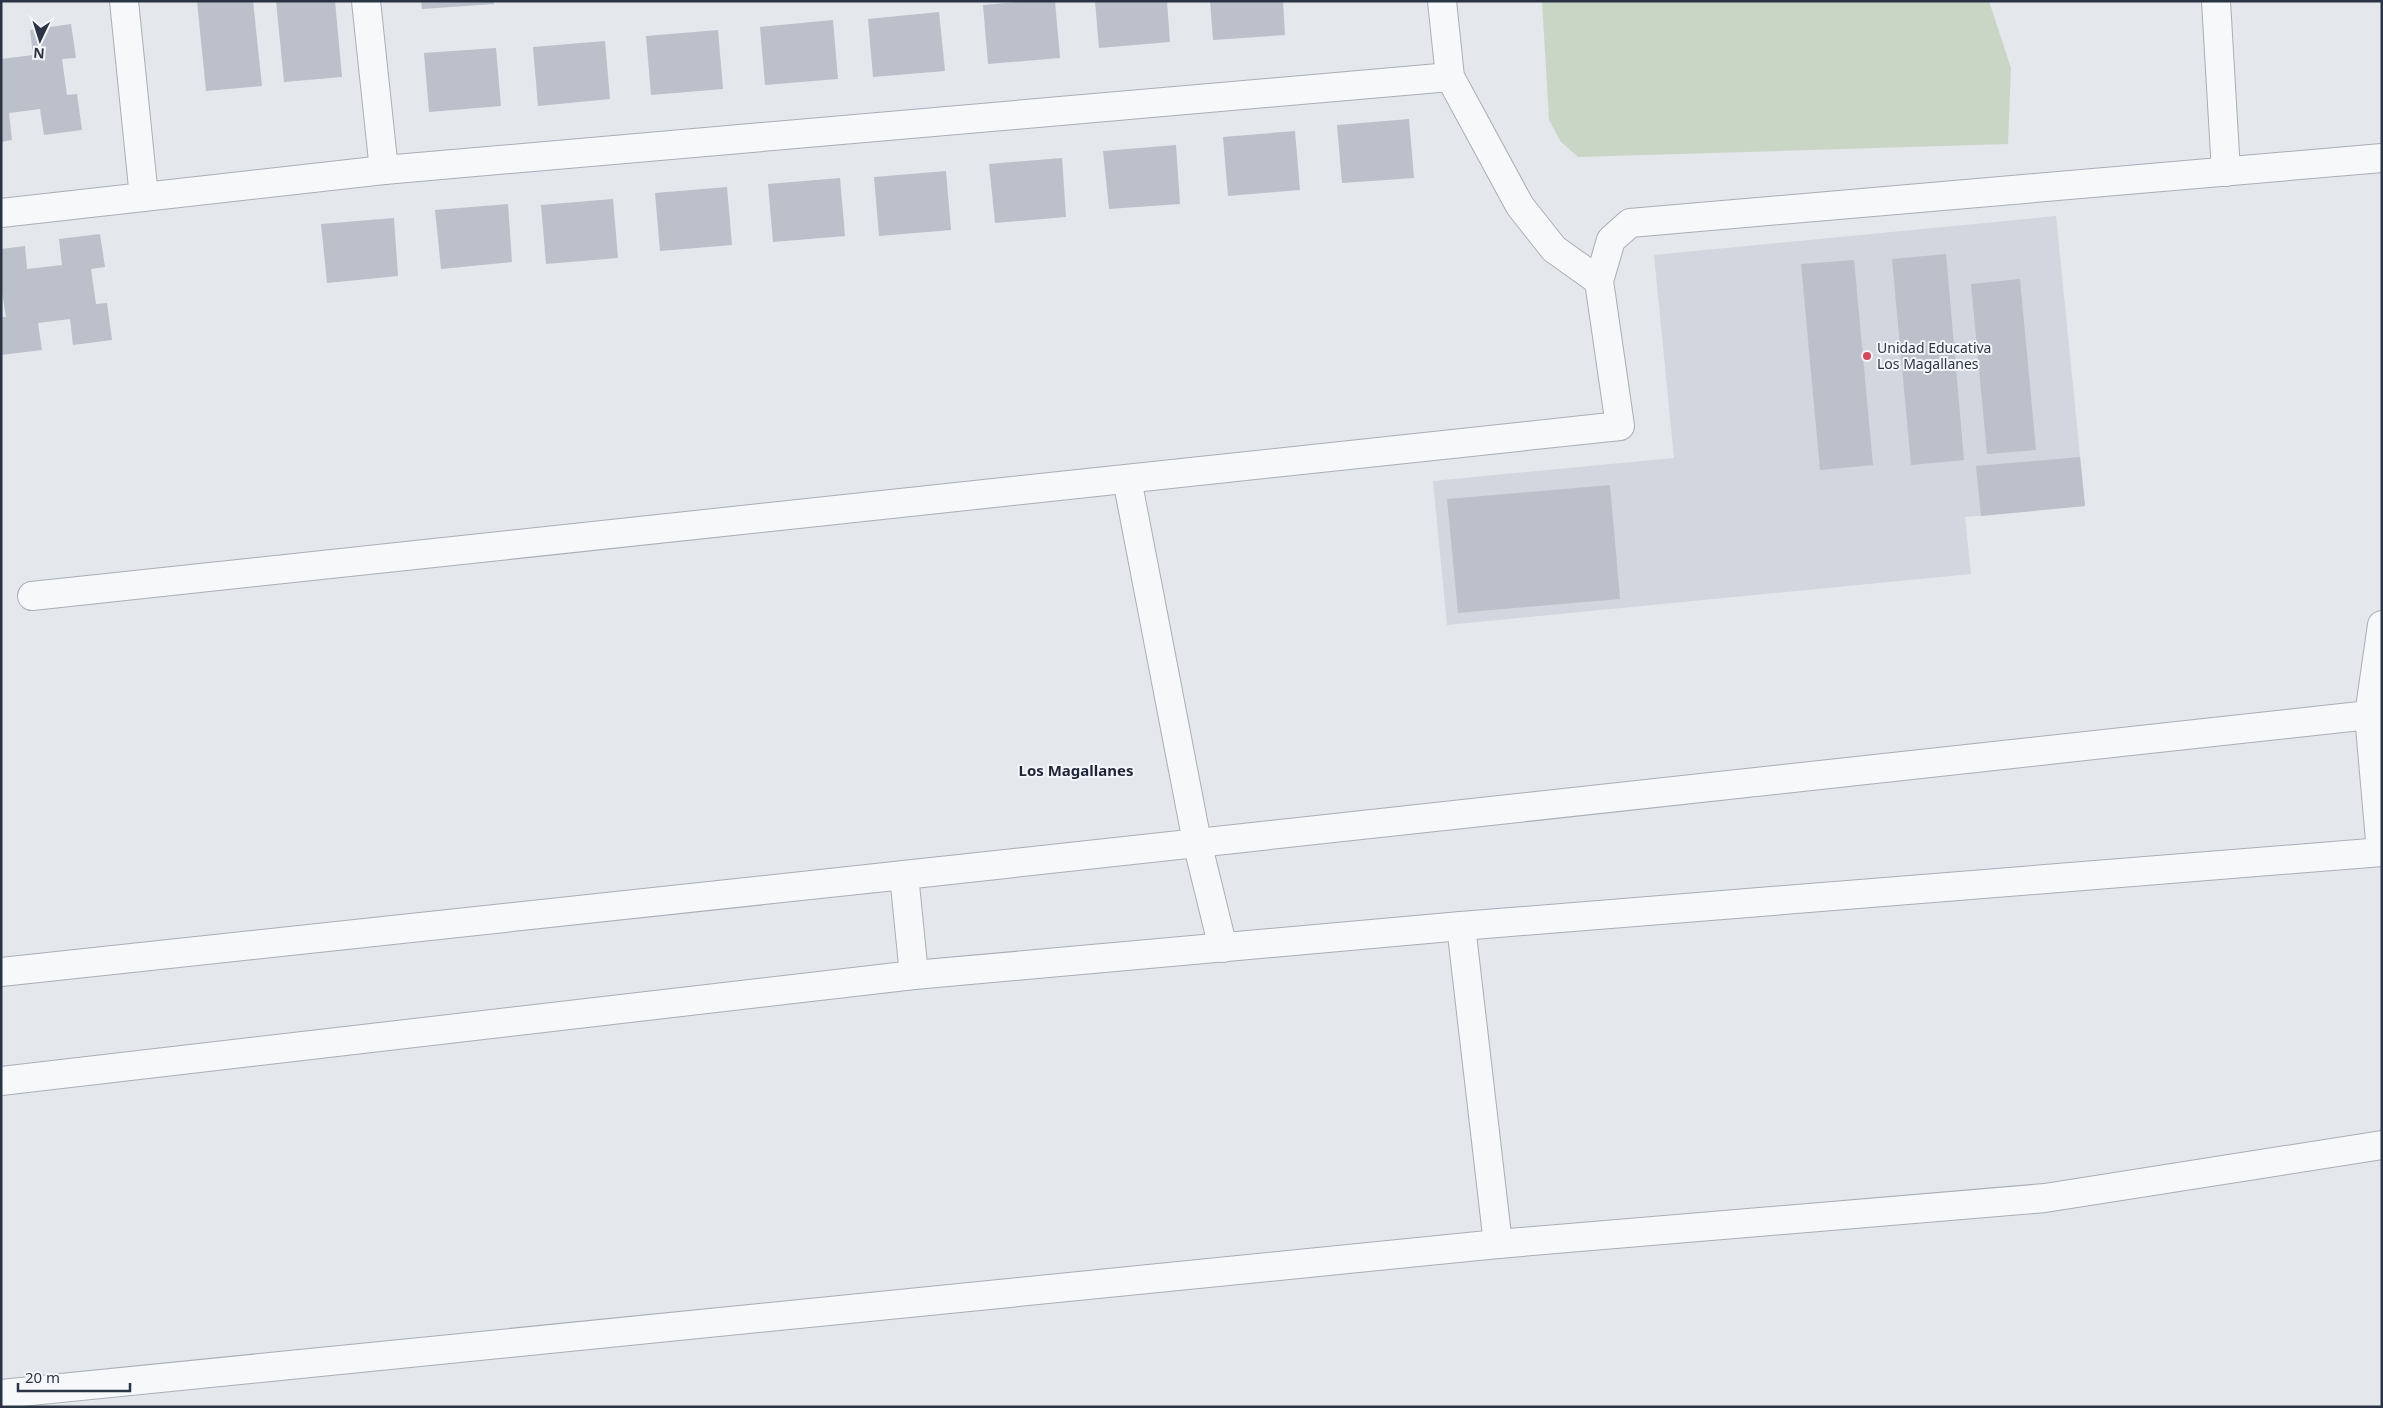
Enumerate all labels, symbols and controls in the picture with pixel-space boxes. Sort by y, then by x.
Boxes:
north arrow [15,15,65,65]
text: N [33,44,45,63]
place label: Unidad Educativa Los Magallanes [1877,338,1991,373]
marker: Unidad Educativa Los Magallanes [1861,350,1873,362]
district label: Los Magallanes [1019,760,1133,780]
scale bar [18,1360,130,1392]
text: 20 m [25,1367,60,1387]

